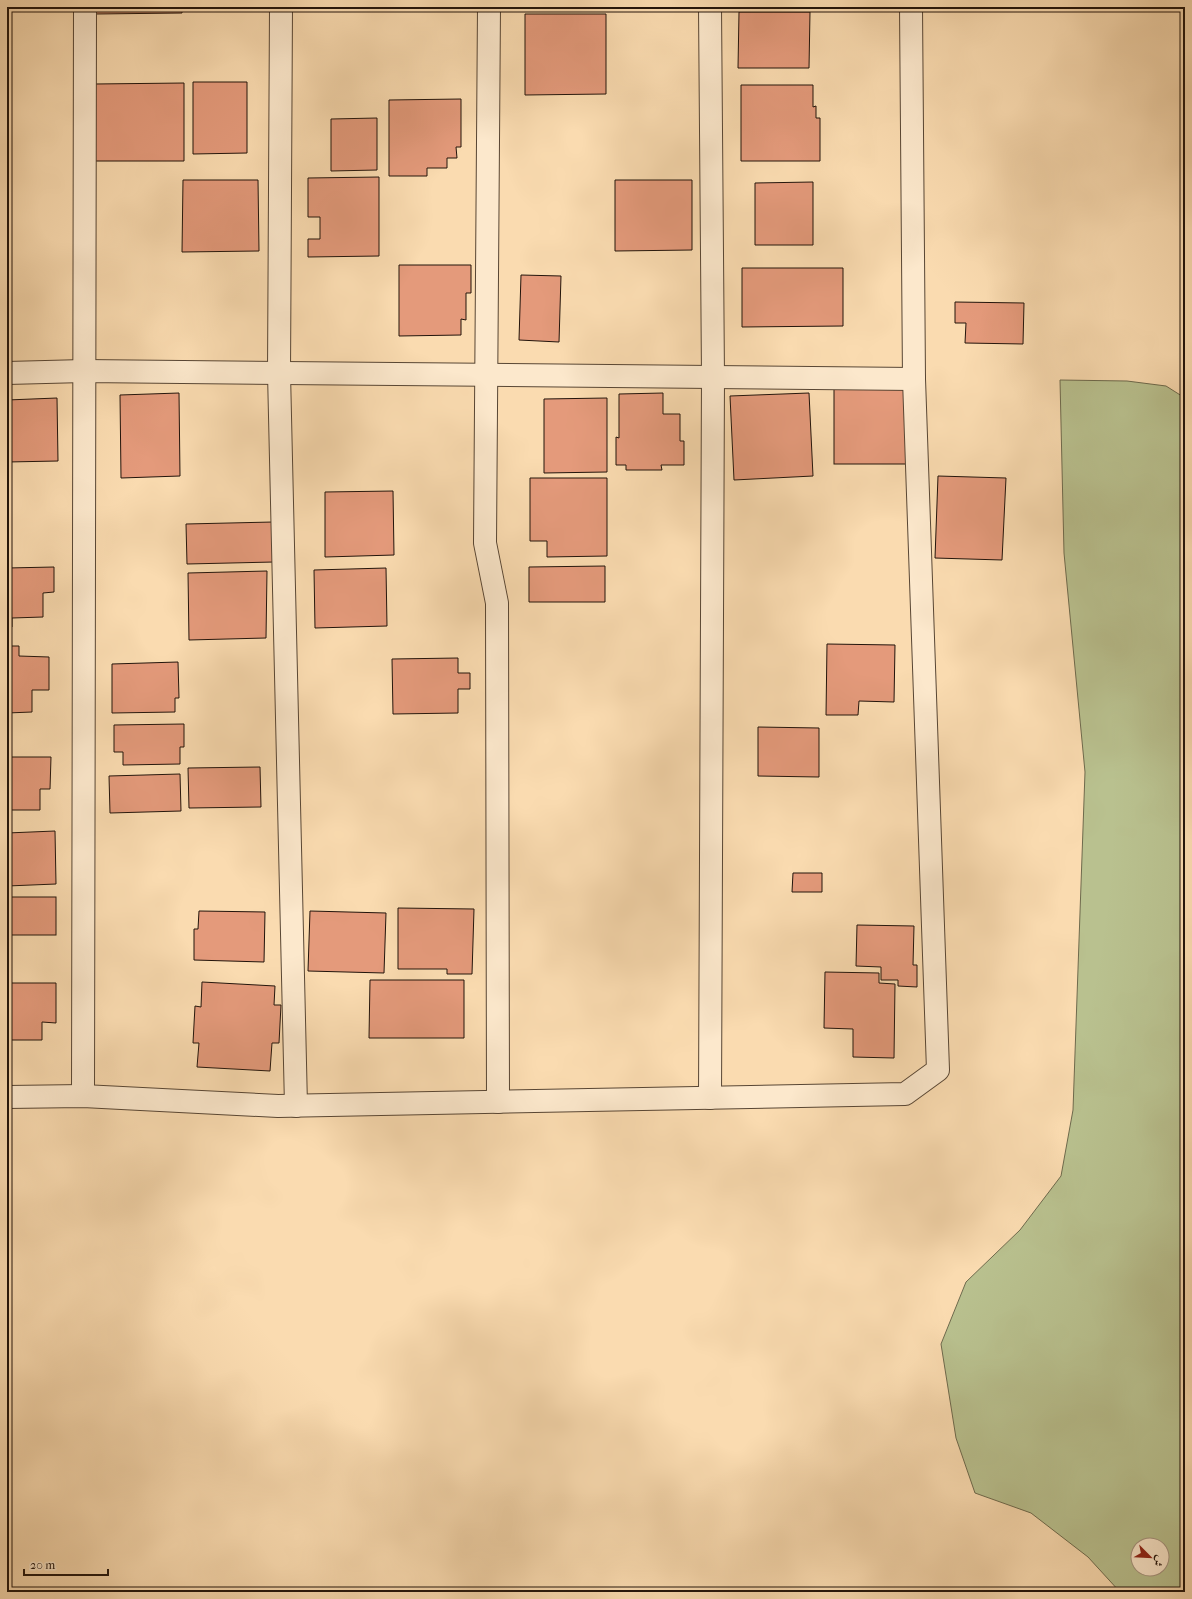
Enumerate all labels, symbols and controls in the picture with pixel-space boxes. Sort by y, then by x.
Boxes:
north arrow [1130,1537,1170,1577]
scale bar [24,1551,108,1577]
text: ش [1150,1553,1167,1569]
text: 20 m [30,1558,55,1572]

